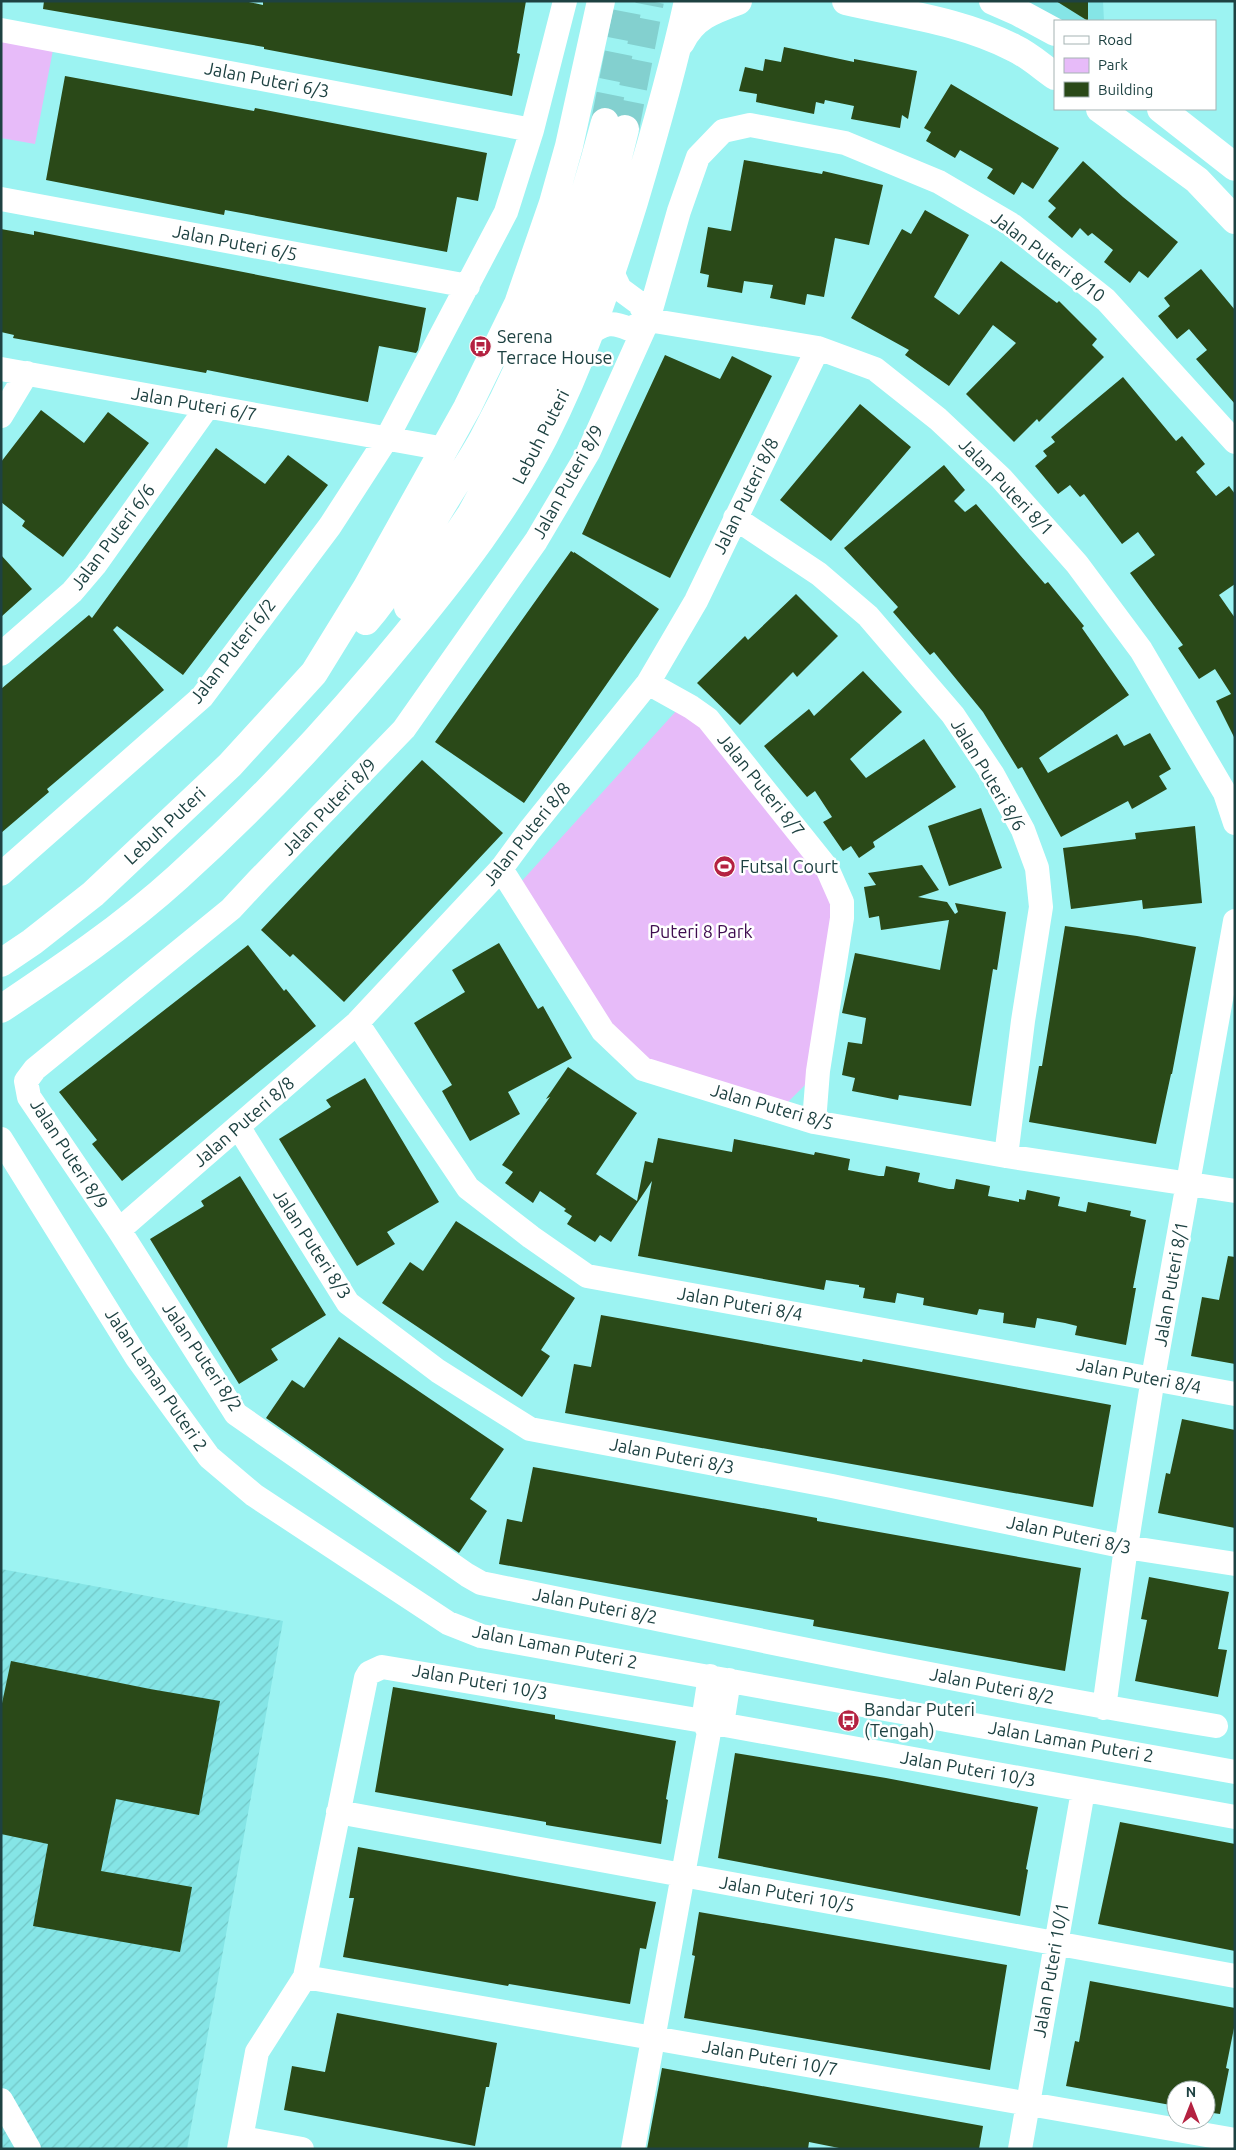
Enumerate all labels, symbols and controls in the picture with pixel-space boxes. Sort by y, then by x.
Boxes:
legend [1054,20,1216,110]
text: Road [1098,31,1133,48]
text: Park [1098,56,1128,73]
street label: Jalan Puteri 6/3 [203,57,331,101]
text: Building [1098,81,1153,98]
street label: Jalan Puteri 8/10 [988,207,1109,305]
street label: Jalan Puteri 6/5 [171,220,299,264]
place label: Serena Terrace House [497,326,612,367]
bus stop icon: Serena Terrace House [469,335,493,359]
street label: Jalan Puteri 6/7 [130,382,258,424]
street label: Lebuh Puteri [508,386,573,487]
street label: Jalan Puteri 8/9 [528,421,607,542]
street label: Jalan Puteri 8/8 [708,434,782,557]
street label: Jalan Puteri 8/1 [955,434,1058,539]
street label: Jalan Puteri 6/6 [66,480,158,593]
street label: Jalan Puteri 6/2 [185,594,279,706]
street label: Jalan Puteri 8/6 [948,715,1030,834]
street label: Jalan Puteri 8/7 [714,729,809,840]
street label: Jalan Puteri 8/9 [277,754,380,859]
street label: Jalan Puteri 8/8 [479,778,574,889]
street label: Lebuh Puteri [120,783,209,868]
sports icon: Futsal Court [712,855,736,879]
place label: Futsal Court [740,856,838,876]
park label: Puteri 8 Park [649,921,753,941]
street label: Jalan Puteri 8/8 [189,1072,298,1170]
street label: Jalan Puteri 8/5 [709,1079,836,1133]
street label: Jalan Puteri 8/9 [27,1095,113,1212]
street label: Jalan Puteri 8/3 [270,1185,356,1302]
street label: Jalan Puteri 8/1 [1149,1220,1191,1348]
street label: Jalan Puteri 8/4 [676,1282,804,1324]
street label: Jalan Puteri 8/2 [159,1298,247,1415]
street label: Jalan Laman Puteri 2 [102,1304,212,1455]
street label: Jalan Puteri 8/4 [1075,1353,1203,1397]
street label: Jalan Puteri 8/3 [608,1433,736,1477]
street label: Jalan Puteri 8/3 [1005,1511,1133,1557]
street label: Jalan Puteri 8/2 [531,1583,659,1627]
street label: Jalan Laman Puteri 2 [471,1620,639,1672]
street label: Jalan Puteri 10/3 [411,1659,549,1703]
street label: Jalan Puteri 8/2 [928,1663,1056,1707]
place label: Bandar Puteri (Tengah) [864,1699,975,1741]
bus stop icon: Bandar Puteri (Tengah) [836,1708,860,1732]
street label: Jalan Laman Puteri 2 [987,1717,1155,1765]
street label: Jalan Puteri 10/3 [899,1746,1037,1790]
street label: Jalan Puteri 10/5 [718,1871,856,1915]
street label: Jalan Puteri 10/1 [1028,1901,1072,2039]
street label: Jalan Puteri 10/7 [701,2035,839,2079]
north arrow [1166,2080,1216,2130]
text: N [1186,2084,1196,2100]

